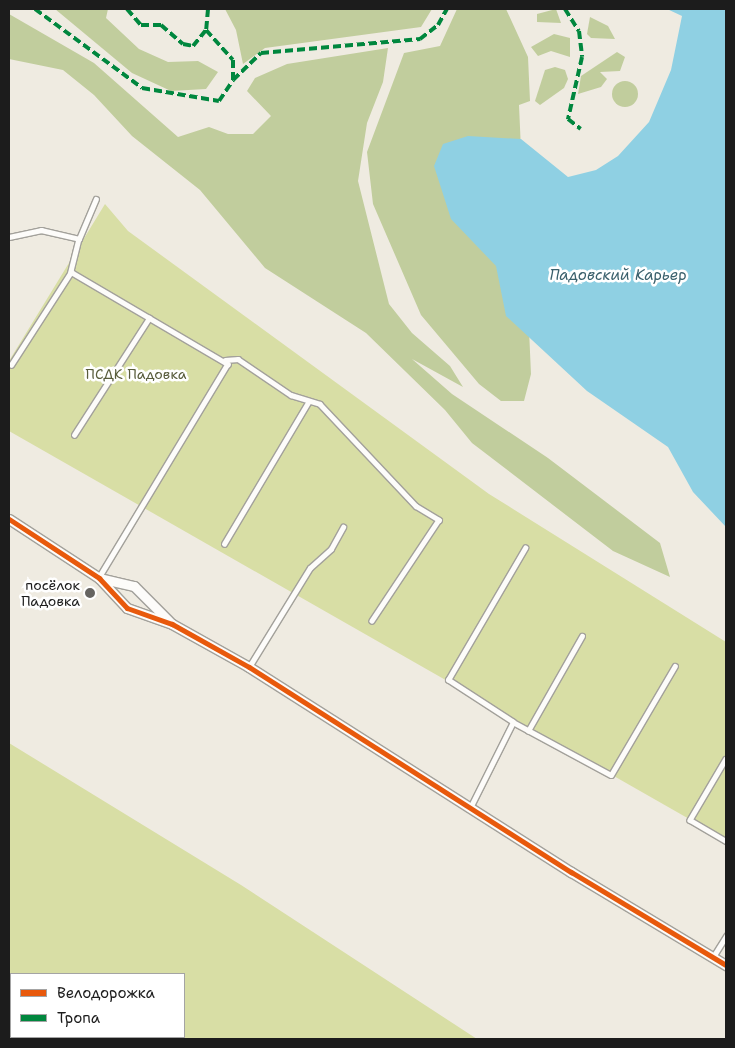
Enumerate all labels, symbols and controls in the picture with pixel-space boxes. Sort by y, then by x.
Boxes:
water label: Падовский Карьер [549,267,687,285]
park label: ПСДК Падовка [86,366,186,382]
place label: посёлок Падовка [21,577,80,610]
marker: посёлок Падовка [84,587,96,599]
legend [10,973,185,1038]
text: Велодорожка [57,983,155,1003]
text: Тропа [57,1008,100,1028]

